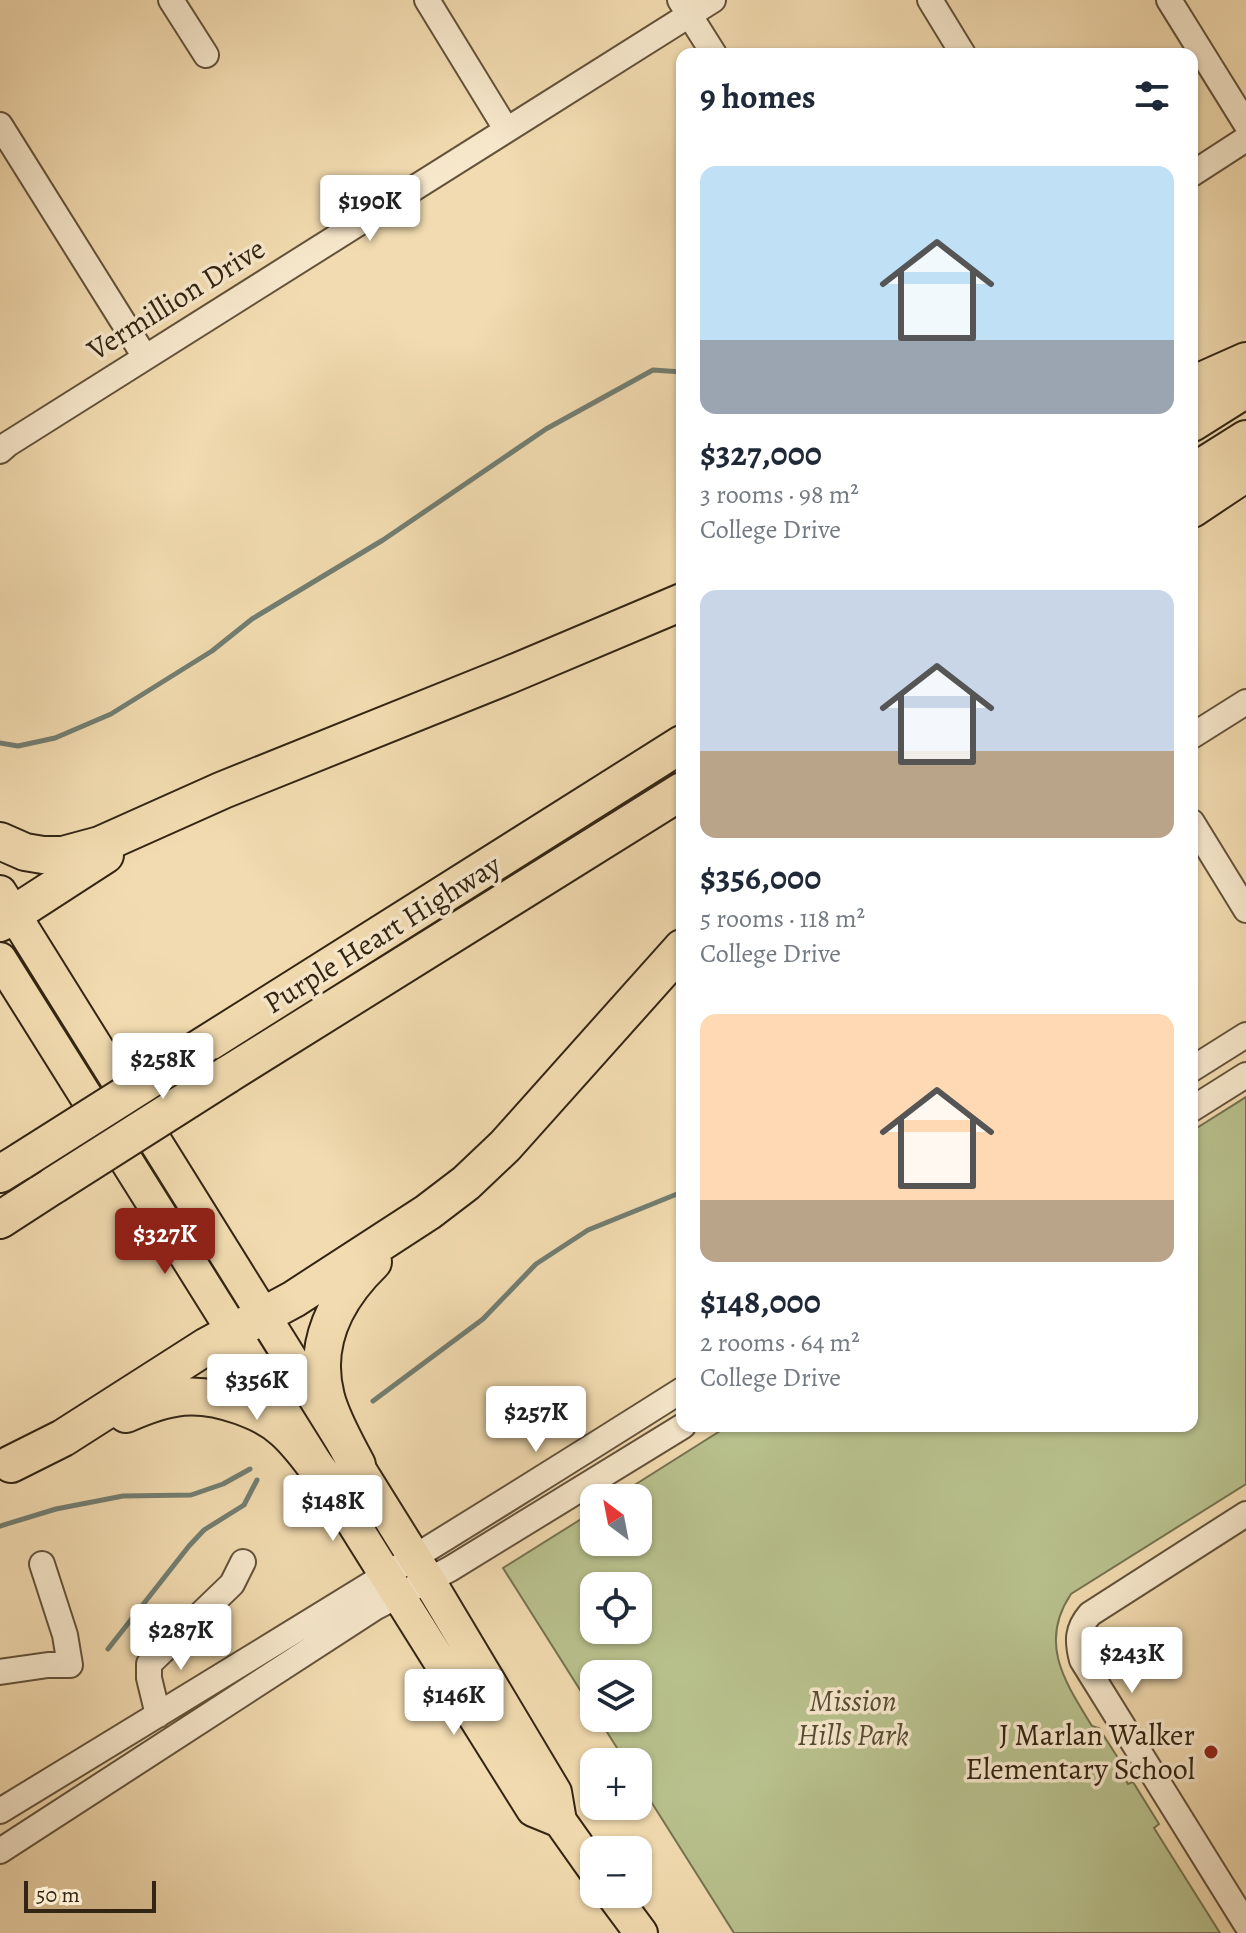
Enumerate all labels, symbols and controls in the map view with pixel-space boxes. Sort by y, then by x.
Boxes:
text: 9 homes [700,73,816,120]
icon: filters [1130,74,1174,118]
pin: $190K [314,175,426,243]
text: $190K [338,183,402,218]
icon: home [865,218,1009,362]
street label: Vermillion Drive [79,228,272,370]
text: $327,000 [700,430,822,477]
text: 3 rooms · 98 m² [700,477,859,512]
text: College Drive [700,512,841,547]
icon: home [865,642,1009,786]
street label: Purple Heart Highway [256,845,509,1023]
text: $356,000 [700,854,821,901]
text: 5 rooms · 118 m² [700,901,865,936]
text: College Drive [700,936,841,971]
pin: $258K [107,1033,219,1101]
text: $258K [130,1041,196,1076]
icon: home [865,1066,1009,1210]
pin: $327K [109,1208,221,1276]
text: $327K [133,1216,197,1251]
text: $148,000 [700,1278,821,1325]
text: 2 rooms · 64 m² [700,1325,860,1360]
pin: $356K [201,1354,313,1422]
text: College Drive [700,1360,841,1395]
text: $356K [225,1362,289,1397]
pin: $257K [480,1386,592,1454]
text: $257K [504,1394,568,1429]
pin: $148K [277,1475,389,1543]
text: $148K [301,1483,365,1518]
north arrow [580,1484,652,1556]
map controls [580,1484,652,1908]
button: locate [580,1572,652,1644]
pin: $287K [125,1604,237,1672]
text: $287K [148,1612,214,1647]
pin: $243K [1076,1627,1188,1695]
text: $243K [1099,1635,1165,1670]
button: layers [580,1660,652,1732]
pin: $146K [398,1669,510,1737]
text: $146K [423,1677,485,1712]
park label: Mission Hills Park [797,1681,909,1755]
place label: J Marlan Walker Elementary School [965,1715,1195,1789]
marker: J Marlan Walker Elementary School [1202,1743,1220,1761]
button: + [580,1748,652,1820]
button: − [580,1836,652,1908]
scale bar [24,1877,156,1913]
text: 50 m [36,1880,80,1910]

